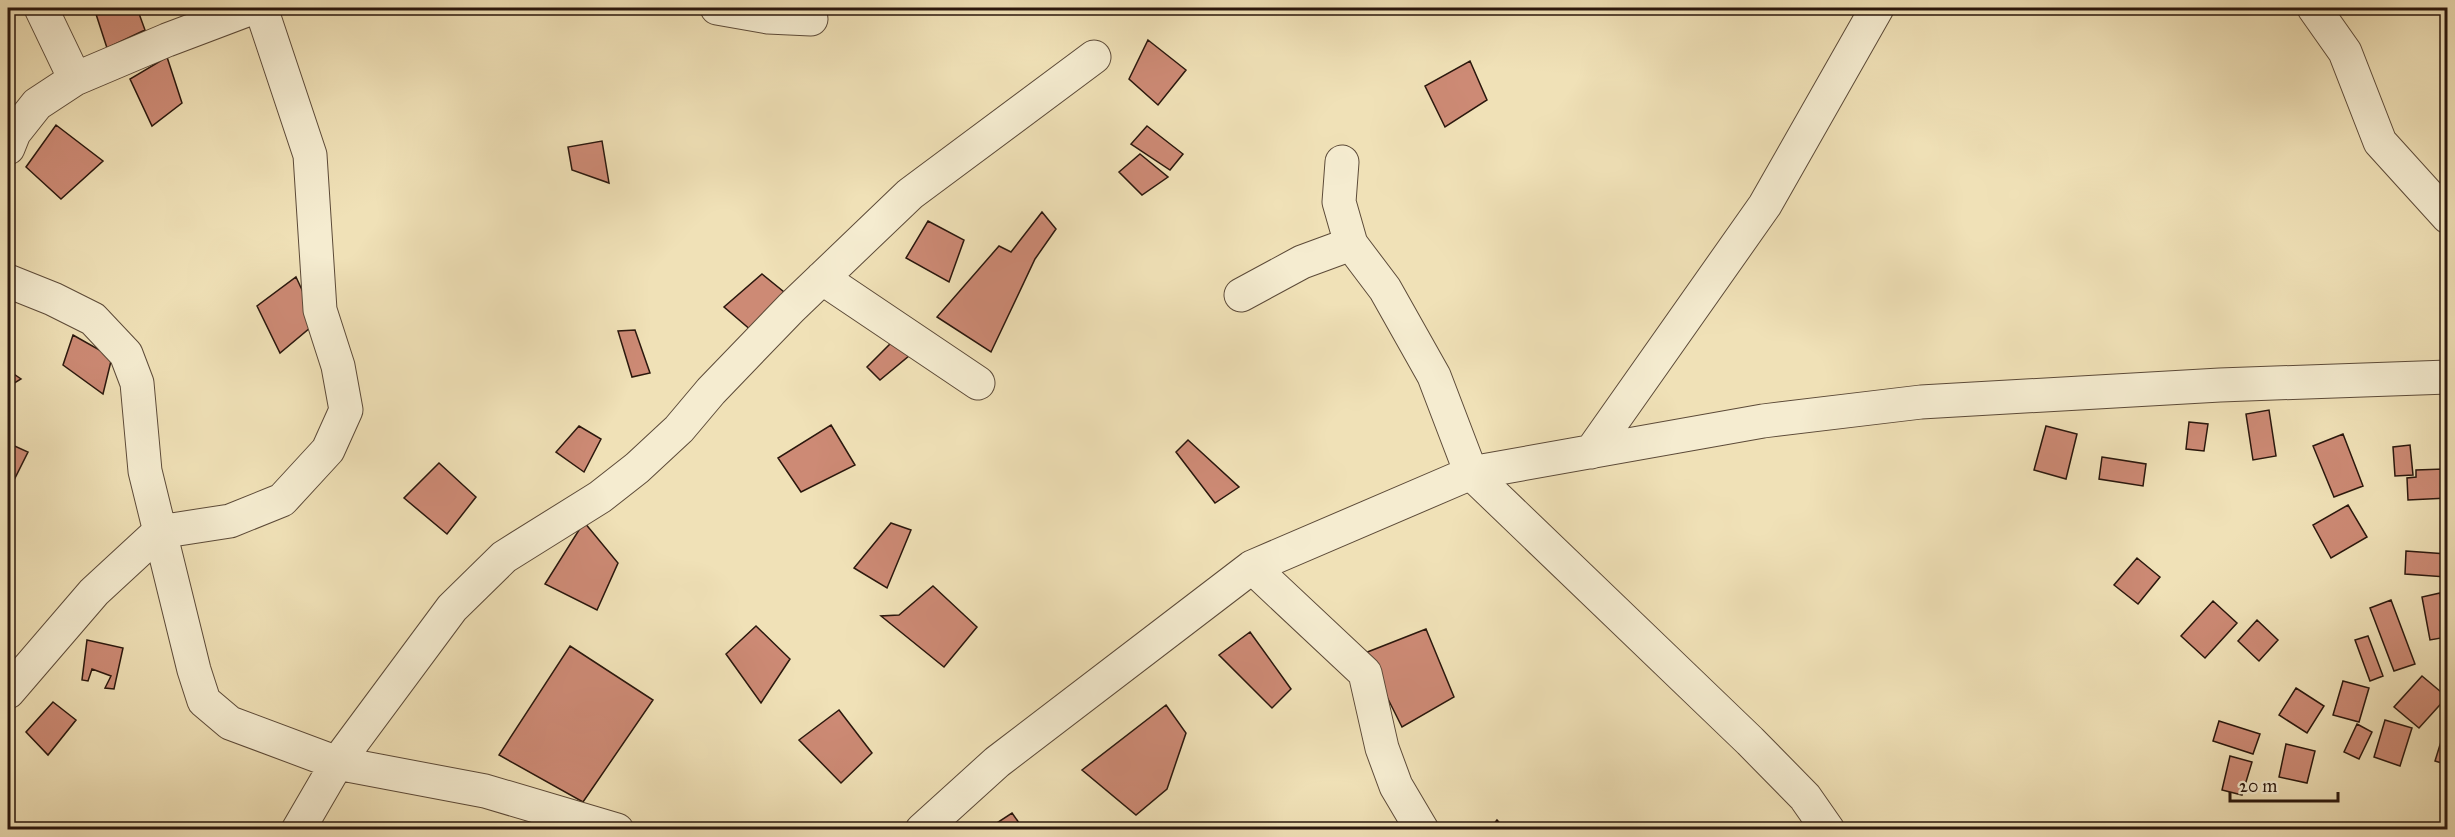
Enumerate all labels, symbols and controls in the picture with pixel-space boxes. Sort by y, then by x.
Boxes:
scale bar [2230,765,2338,803]
text: 20 m [2239,775,2277,797]

